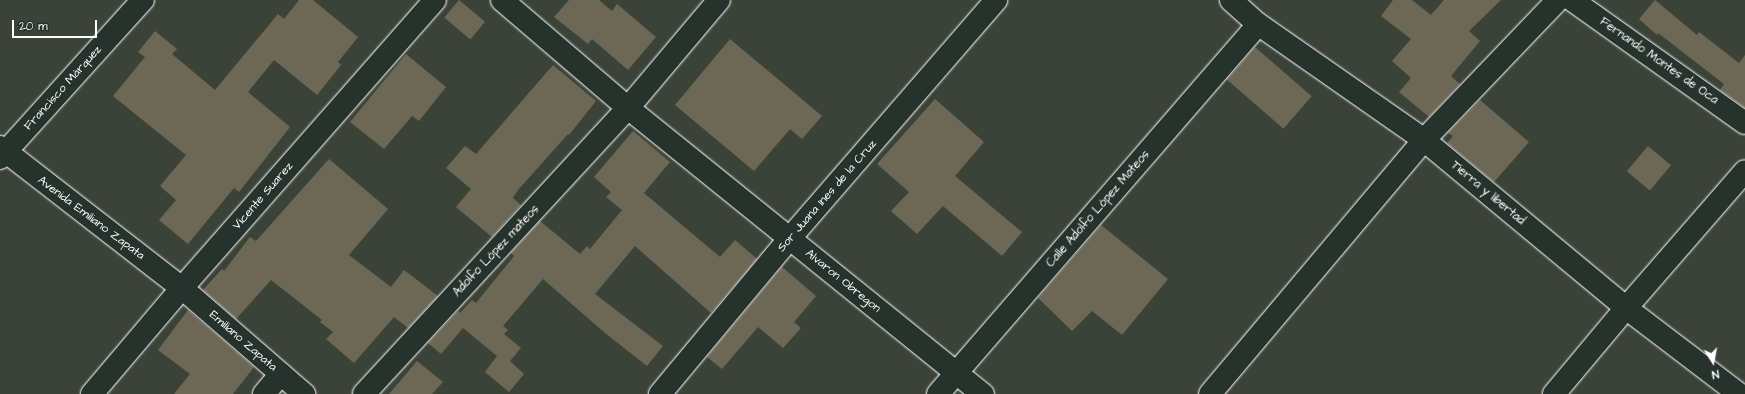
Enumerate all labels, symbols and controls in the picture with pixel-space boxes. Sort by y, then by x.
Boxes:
scale bar [14,12,99,38]
street label: Fernando Montes de Oca [1597,15,1721,107]
text: 20 m [19,18,48,35]
street label: Francisco Márquez [21,43,105,133]
street label: Sor Juana Ines de la Cruz [774,137,880,255]
street label: Calle Adolfo López Mateos [1043,148,1153,270]
street label: Tierra y libertad [1448,158,1528,228]
street label: Vicente Suarez [230,159,296,233]
street label: Avenida Emiliano Zapata [35,173,147,263]
street label: Adolfo López mateos [450,202,542,300]
street label: Alvaron Obregon [802,246,884,316]
street label: Emiliano Zapata [206,308,280,374]
north arrow [1693,342,1733,382]
text: N [1711,366,1720,382]

